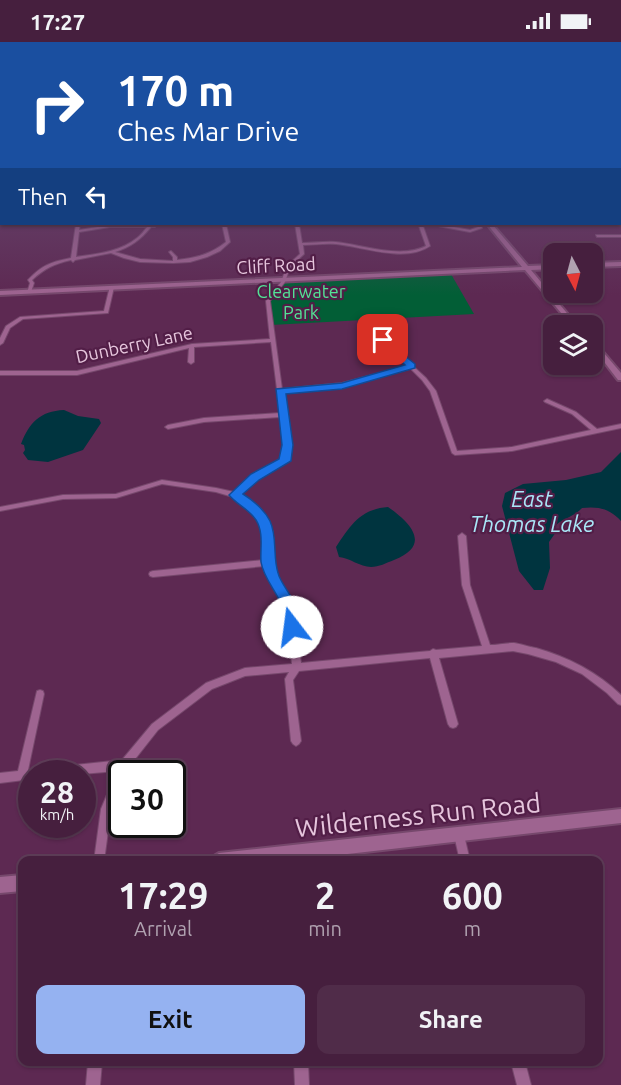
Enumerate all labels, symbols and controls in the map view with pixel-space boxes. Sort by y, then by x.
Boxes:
text: 17:27 [30,9,85,34]
icon: right [18,66,96,144]
text: 170 m [117,67,234,114]
text: Ches Mar Drive [117,116,299,146]
icon: left [80,180,113,213]
text: Then [18,184,68,209]
north arrow [543,243,603,303]
map controls [543,243,603,375]
street label: Cliff Road [236,253,316,277]
park label: Clearwater Park [256,281,346,322]
pin [357,314,408,365]
button: layers [543,315,603,375]
street label: Dunberry Lane [74,322,194,366]
icon: arrive [366,323,399,356]
water label: East Thomas Lake [470,486,594,536]
position arrow [260,595,324,659]
speed limit sign: 30 [108,760,186,838]
text: 28 [40,775,74,809]
street label: Wilderness Run Road [294,788,542,842]
text: km/h [40,806,74,823]
text: 17:29 [118,875,208,916]
text: 2 [315,875,335,916]
text: 600 [442,875,503,916]
text: Arrival [134,917,192,940]
text: min [308,917,342,940]
text: m [464,917,481,940]
button: Exit [36,985,305,1054]
button: Share [317,985,585,1054]

